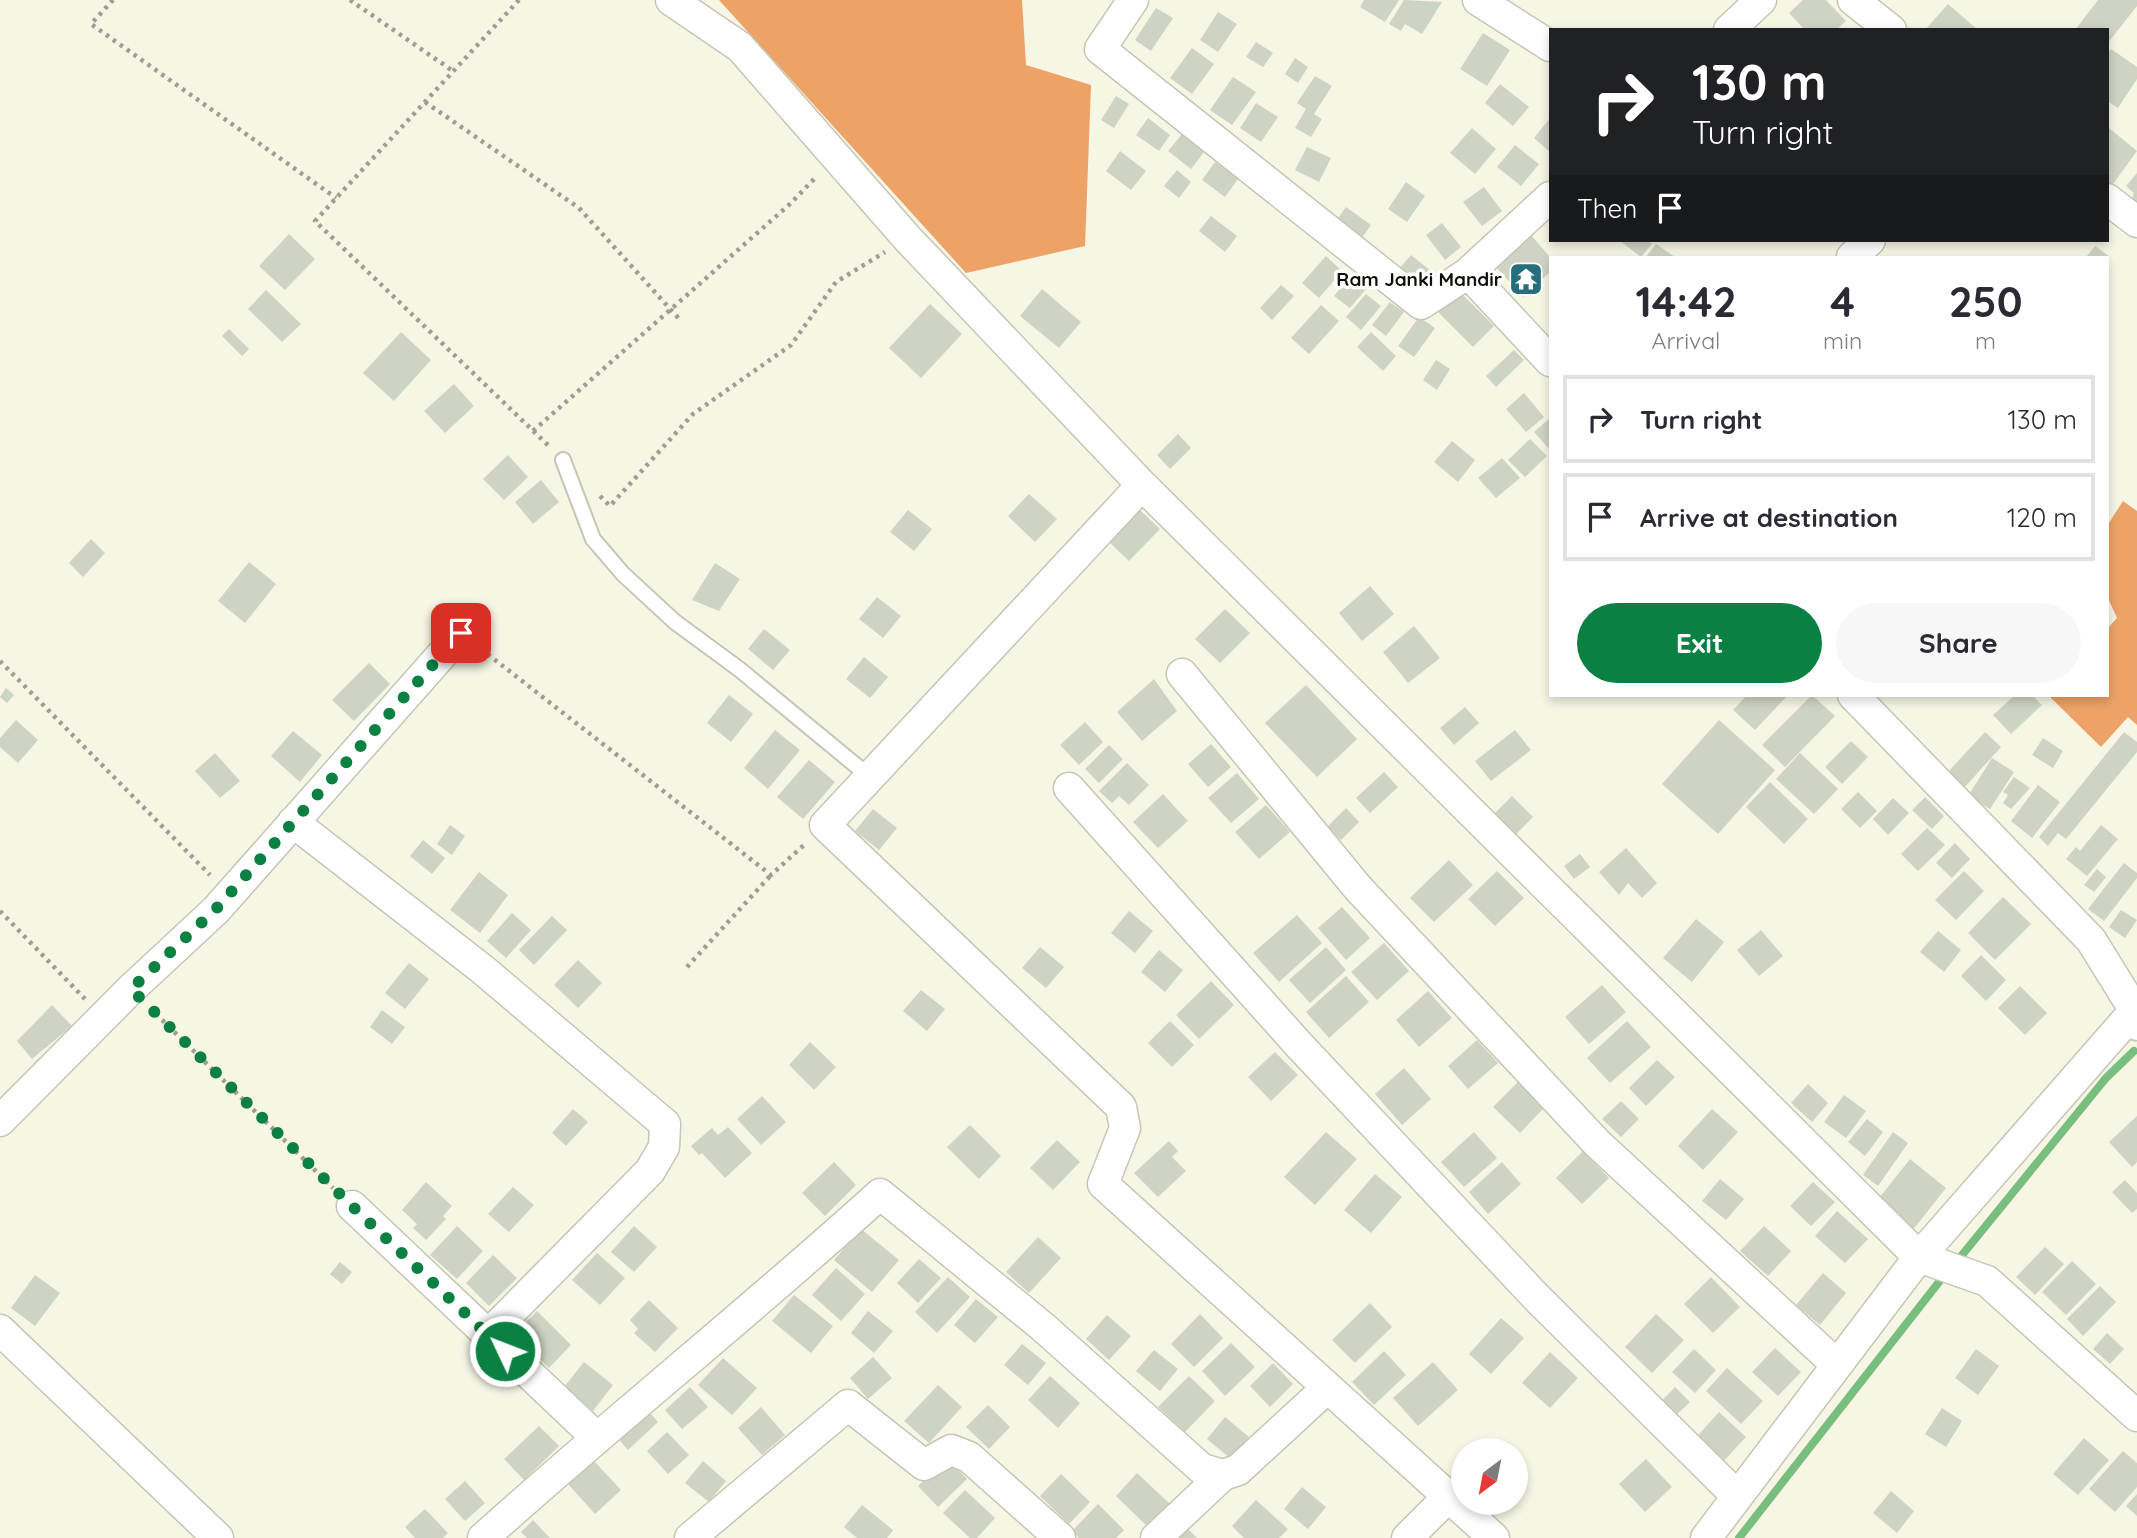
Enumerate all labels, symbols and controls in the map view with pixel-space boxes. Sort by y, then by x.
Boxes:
text: 130 m [1692,51,1826,112]
icon: right [1577,56,1668,147]
text: Turn right [1692,112,1833,152]
icon: arrive [1651,189,1689,227]
text: Then [1577,192,1637,225]
temple icon: Ram Janki Mandir [1507,260,1545,298]
place label: Ram Janki Mandir [1336,267,1502,291]
text: 14:42 [1635,275,1737,328]
text: 4 [1830,275,1855,328]
text: 250 [1949,275,2023,328]
text: Arrival [1652,326,1720,355]
text: min [1823,326,1862,355]
text: m [1975,326,1996,355]
icon: right [1581,400,1619,438]
text: Turn right [1640,403,1762,436]
text: 130 m [2007,403,2077,436]
icon: arrive [1581,498,1619,536]
text: Arrive at destination [1640,501,1898,534]
text: 120 m [2007,501,2077,534]
pin [431,603,491,663]
button: Exit [1577,603,1822,683]
button: Share [1836,603,2081,683]
icon: arrive [442,614,480,652]
position arrow [468,1314,542,1388]
north arrow [1451,1438,1528,1516]
map controls [1451,1438,1528,1515]

